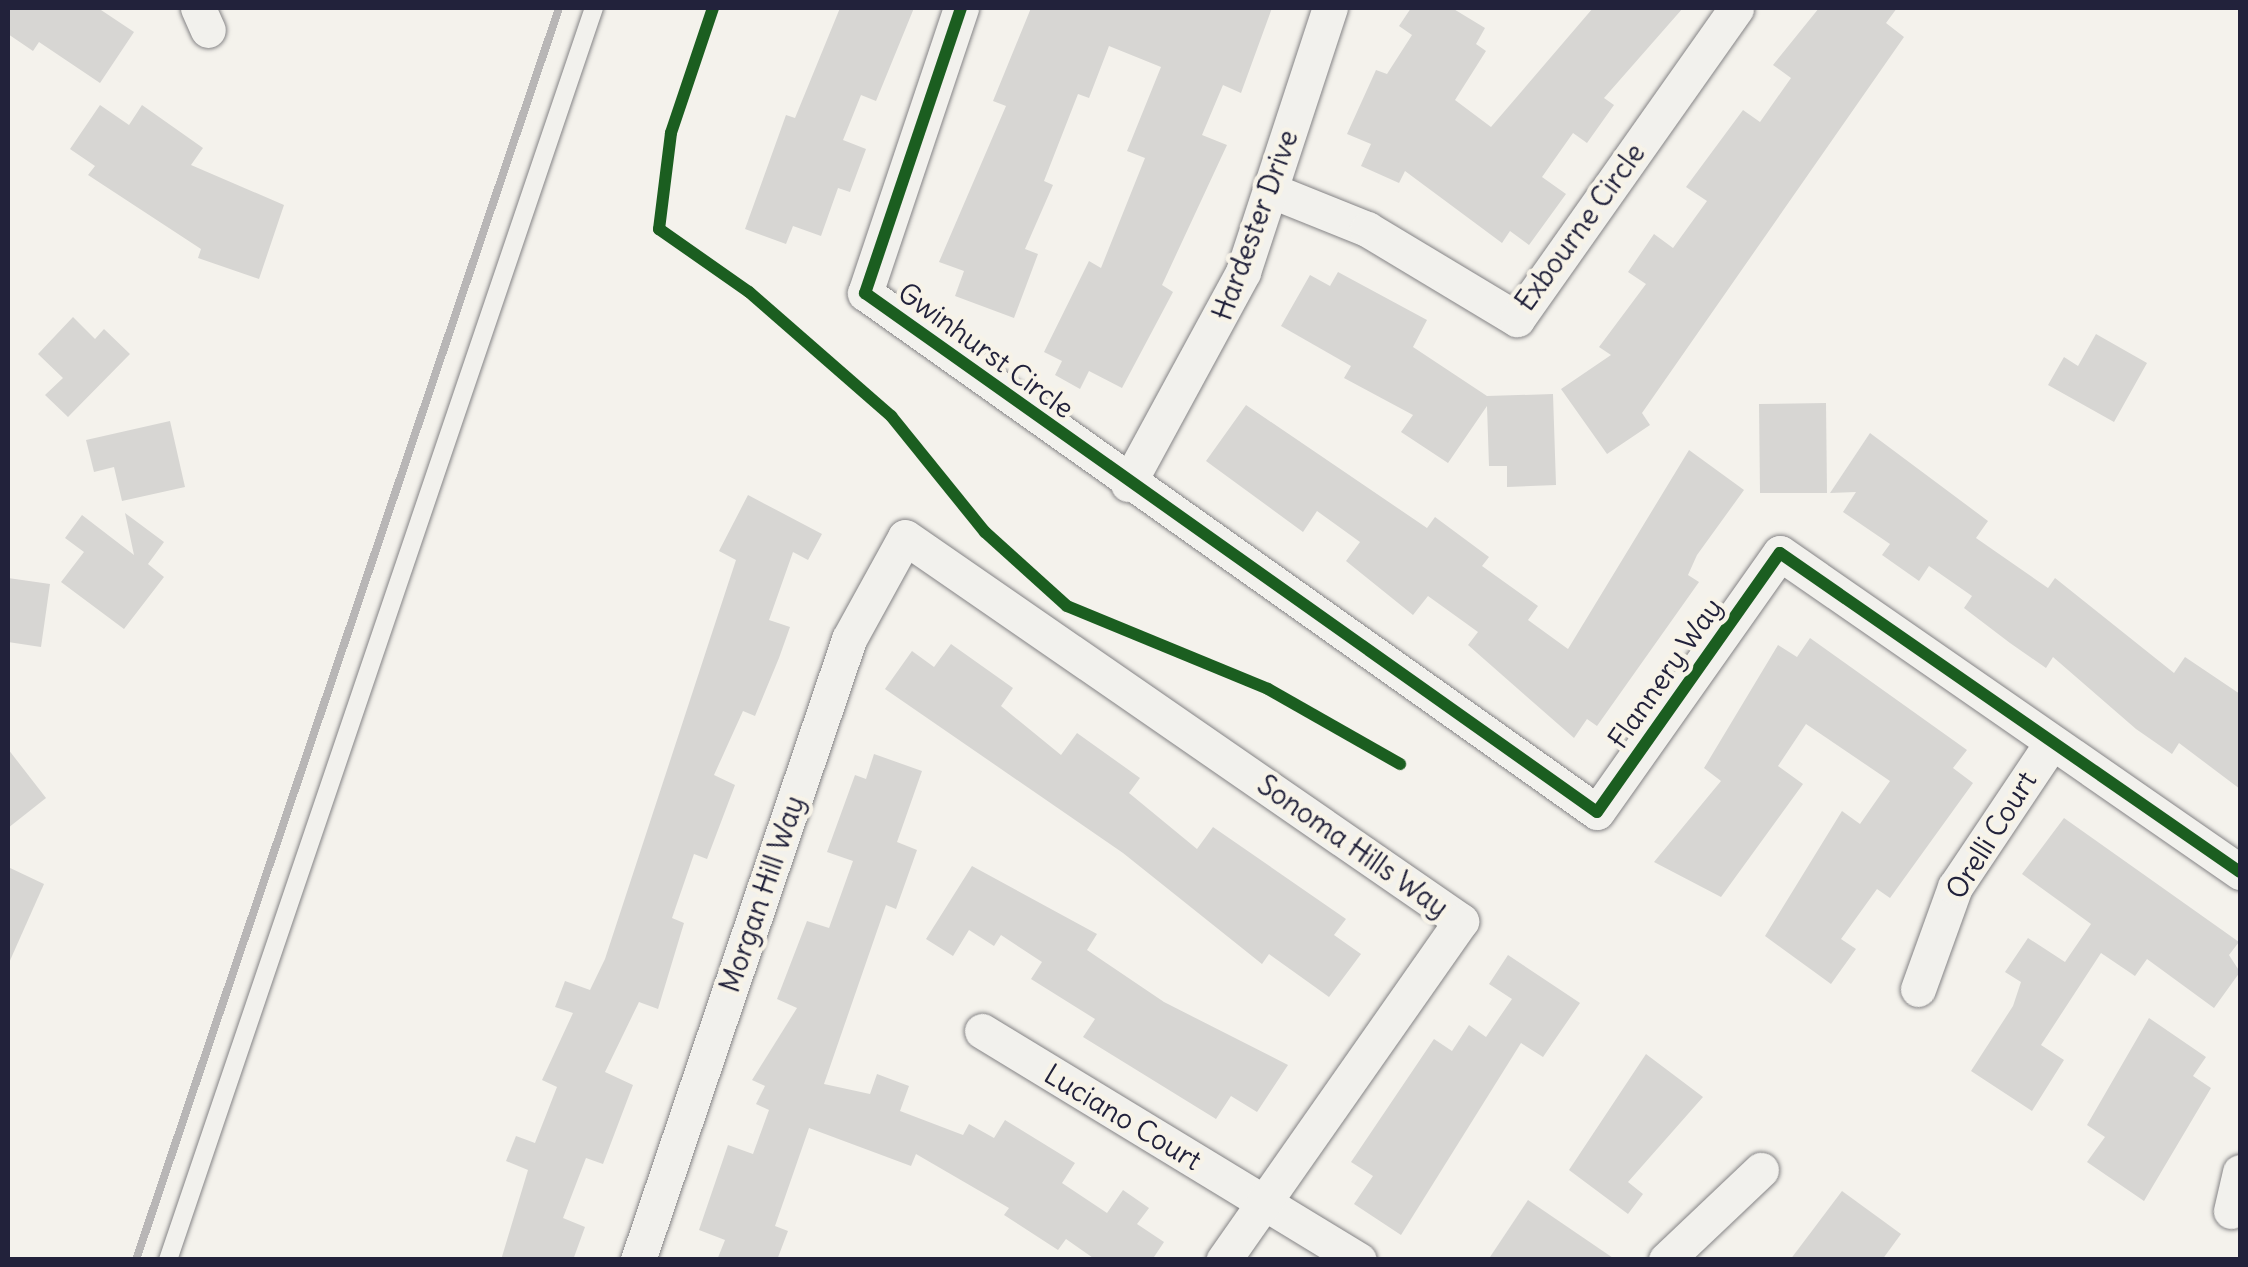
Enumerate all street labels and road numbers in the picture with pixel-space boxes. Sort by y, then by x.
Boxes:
street label: Hardester Drive [1205,125,1305,325]
street label: Exbourne Circle [1508,137,1652,317]
street label: Gwinhurst Circle [892,275,1080,425]
street label: Flannery Way [1601,591,1729,755]
street label: Orelli Court [1939,765,2043,905]
street label: Sonoma Hills Way [1251,768,1455,924]
street label: Morgan Hill Way [713,791,811,997]
street label: Luciano Court [1038,1057,1208,1177]

